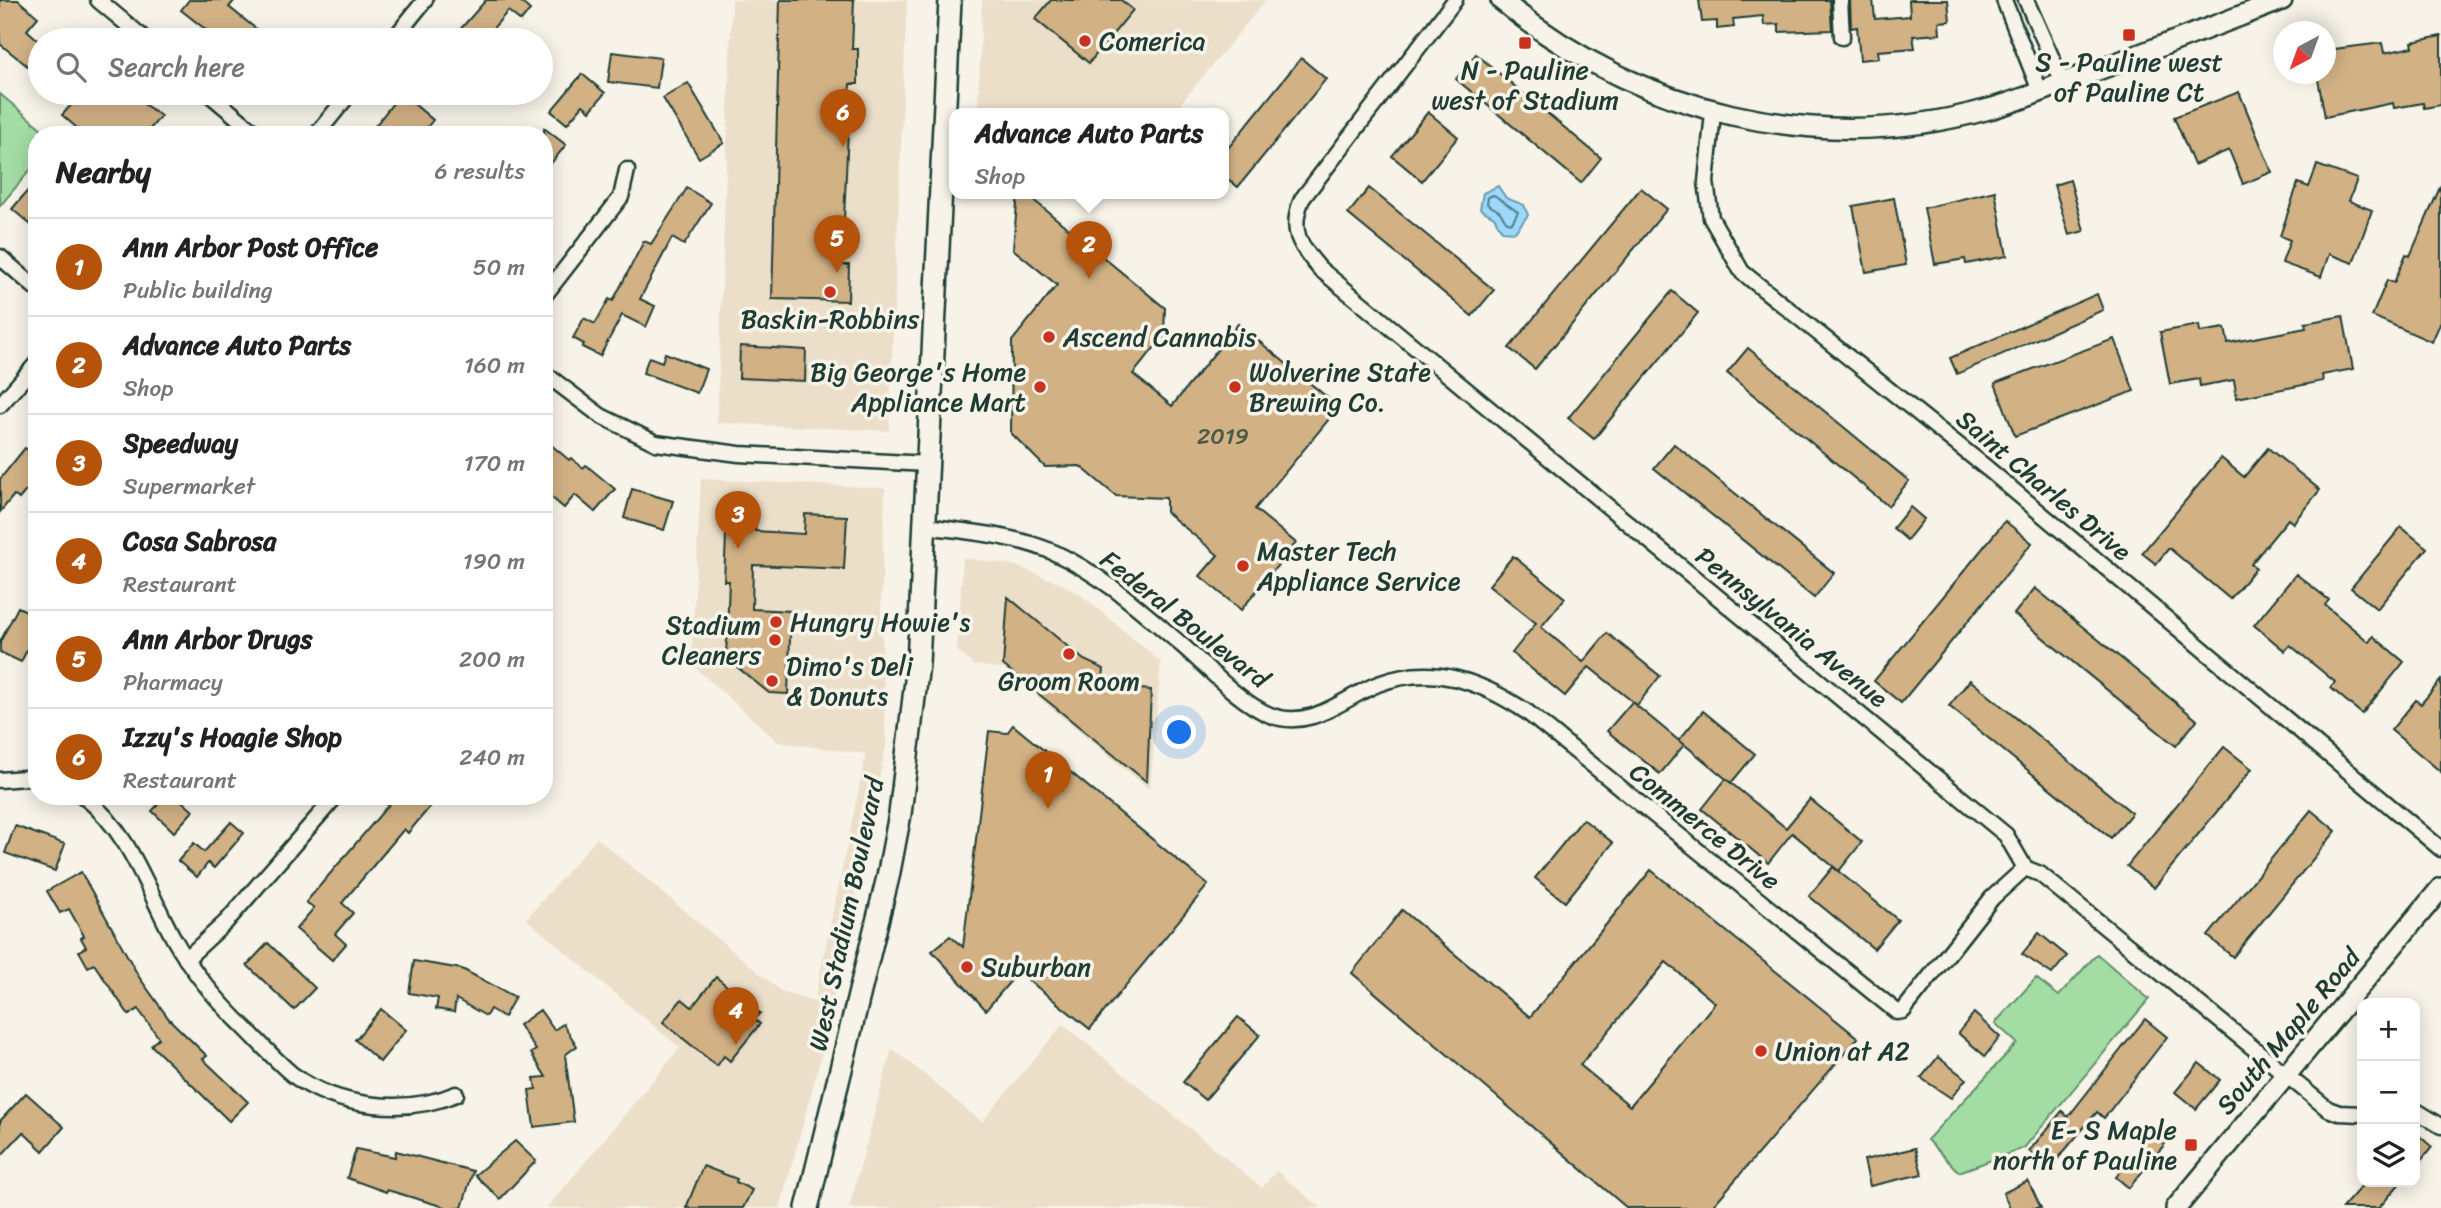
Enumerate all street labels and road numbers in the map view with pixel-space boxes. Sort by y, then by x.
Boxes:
street label: Saint Charles Drive [1946,397,2143,573]
street label: Pennsylvania Avenue [1685,534,1899,720]
street label: Federal Boulevard [1090,538,1282,702]
street label: Commerce Drive [1619,750,1791,902]
street label: West Stadium Boulevard [795,771,898,1055]
street label: South Maple Road [2204,935,2374,1125]

